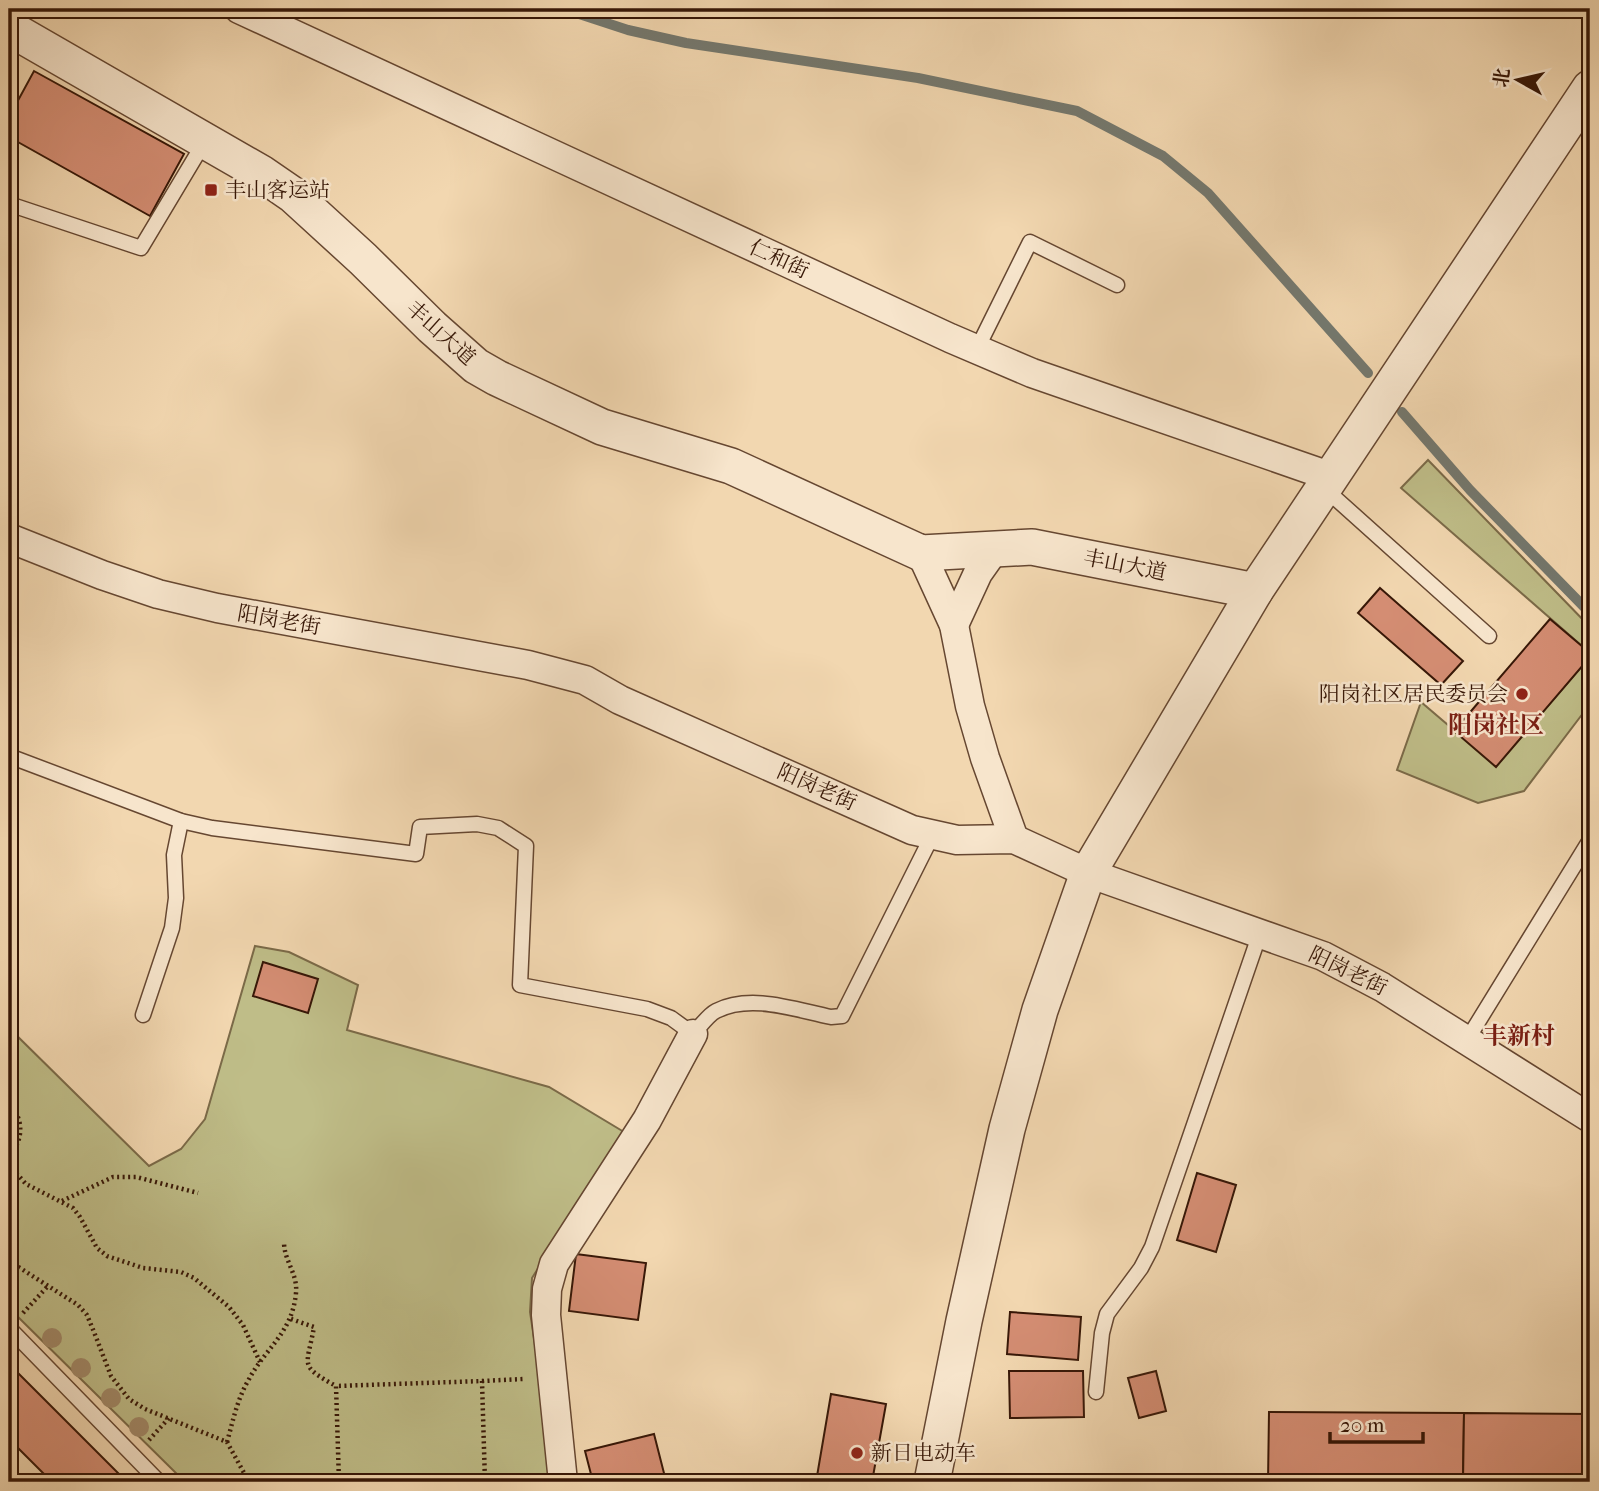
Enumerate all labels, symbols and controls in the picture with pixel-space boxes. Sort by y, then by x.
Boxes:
north arrow [1484,46,1554,116]
text: 北 [1490,67,1514,89]
place label: 丰山客运站 [225,178,330,202]
marker: 丰山客运站 [203,182,219,198]
street label: 仁和街 [745,235,813,283]
street label: 丰山大道 [402,296,480,370]
street label: 丰山大道 [1081,545,1169,585]
street label: 阳岗老街 [236,601,322,639]
place label: 阳岗社区居民委员会 [1319,682,1508,706]
marker: 阳岗社区居民委员会 [1514,686,1530,702]
district label: 阳岗社区 [1448,711,1544,739]
street label: 阳岗老街 [774,759,860,815]
street label: 阳岗老街 [1305,942,1391,1000]
district label: 丰新村 [1483,1022,1555,1050]
scale bar [1330,1400,1422,1444]
text: 20 m [1340,1413,1385,1437]
place label: 新日电动车 [871,1441,976,1465]
marker: 新日电动车 [849,1445,865,1461]

